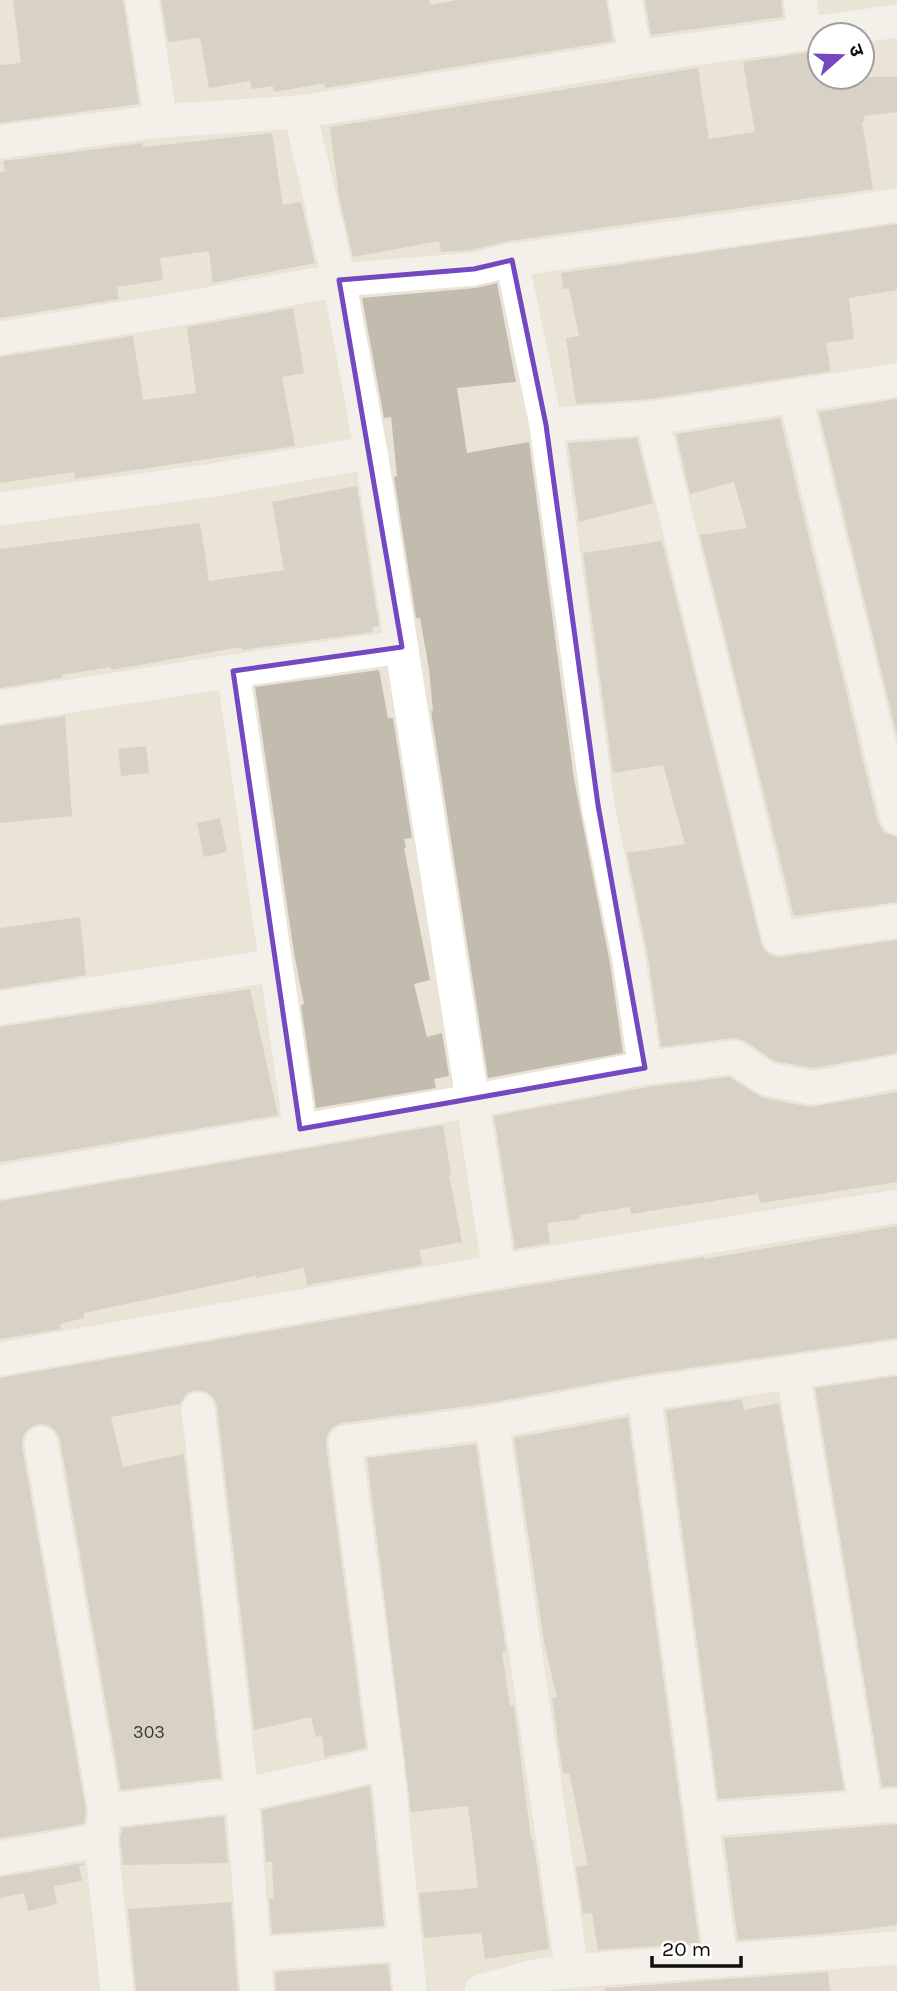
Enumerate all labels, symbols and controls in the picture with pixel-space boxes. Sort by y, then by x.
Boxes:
north arrow [806,21,876,91]
text: उ [844,42,869,60]
house number: 303 [133,1721,165,1743]
scale bar [652,1924,741,1968]
text: 20 m [662,1937,711,1961]

